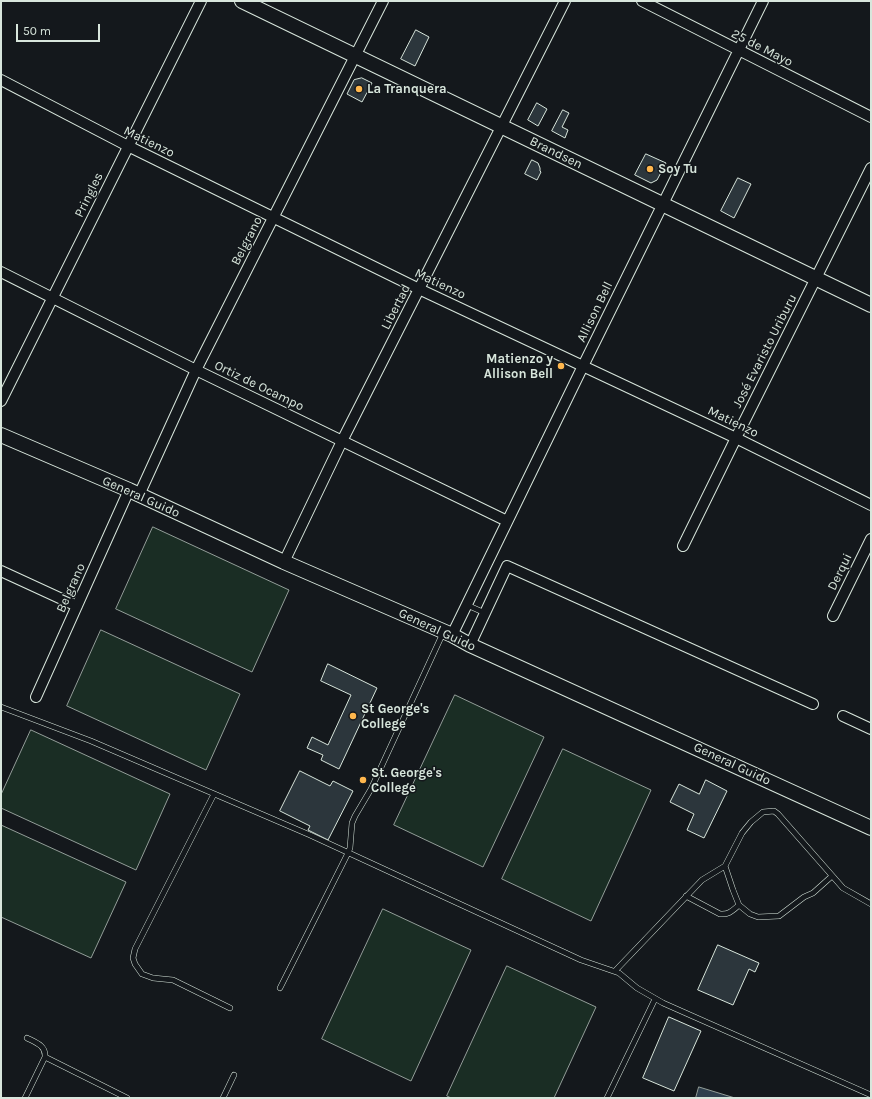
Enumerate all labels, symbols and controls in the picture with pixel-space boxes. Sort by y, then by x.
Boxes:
scale bar [18,16,102,42]
text: 50 m [23,24,51,38]
street label: 25 de Mayo [729,26,795,70]
place label: La Tranquera [367,81,447,97]
marker: La Tranquera [354,84,364,94]
street label: Matienzo [121,123,177,161]
street label: Brandsen [527,134,585,172]
place label: Soy Tu [658,161,697,177]
marker: Soy Tu [645,164,655,174]
street label: Pringles [71,170,107,220]
street label: Belgrano [228,214,266,268]
street label: Matienzo [412,265,468,303]
street label: Allison Bell [574,279,616,345]
street label: Libertad [378,282,414,332]
street label: José Evaristo Uriburu [730,291,800,411]
place label: Matienzo y Allison Bell [484,351,553,382]
street label: Ortiz de Ocampo [212,358,306,414]
marker: Matienzo y Allison Bell [556,361,566,371]
street label: Matienzo [705,403,761,441]
street label: General Guido [100,473,182,521]
street label: Derqui [824,551,856,593]
street label: Belgrano [53,561,89,615]
street label: General Guido [396,605,478,655]
place label: St George's College [361,701,429,732]
marker: St George's College [348,711,358,721]
street label: General Guido [691,739,773,789]
place label: St. George's College [371,765,442,796]
marker: St. George's College [358,775,368,785]

